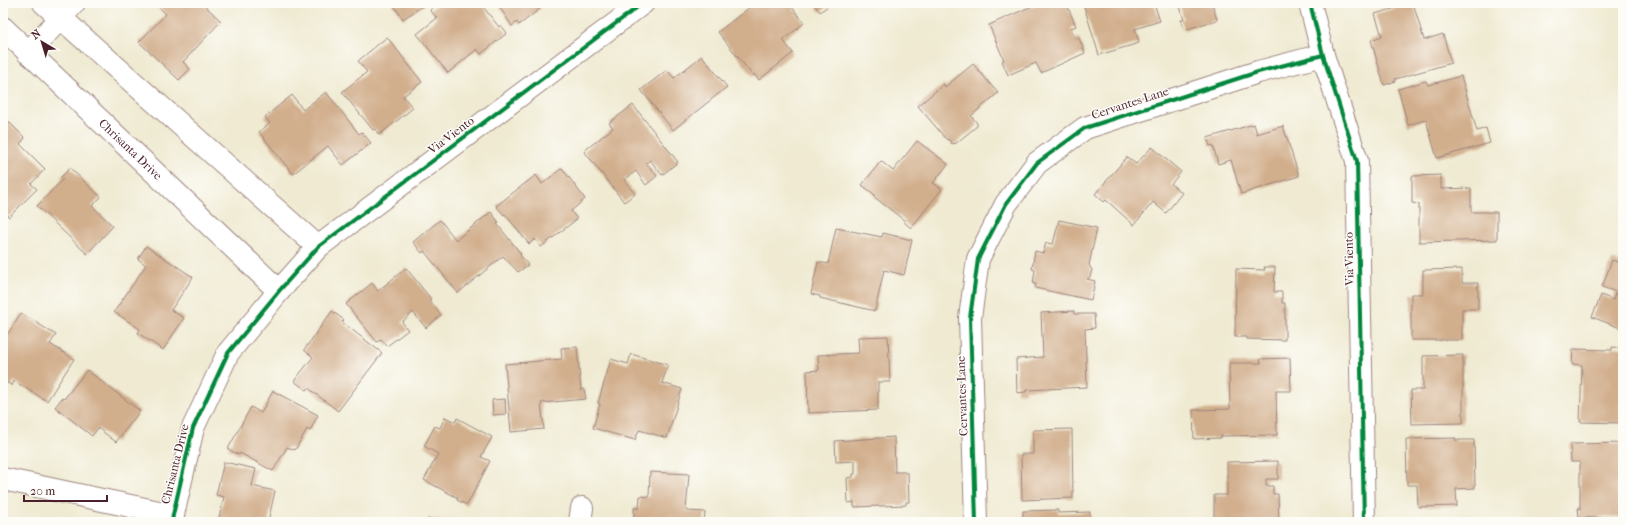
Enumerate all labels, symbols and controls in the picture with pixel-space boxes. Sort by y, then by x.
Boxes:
north arrow [22,22,62,62]
text: N [29,26,44,42]
street label: Cervantes Lane [1090,84,1170,122]
street label: Via Viento [424,113,477,157]
street label: Chrisanta Drive [96,116,165,183]
street label: Via Viento [1342,232,1356,287]
street label: Cervantes Lane [954,356,970,436]
street label: Chrisanta Drive [158,422,192,505]
scale bar [24,477,107,503]
text: 20 m [30,484,55,498]

